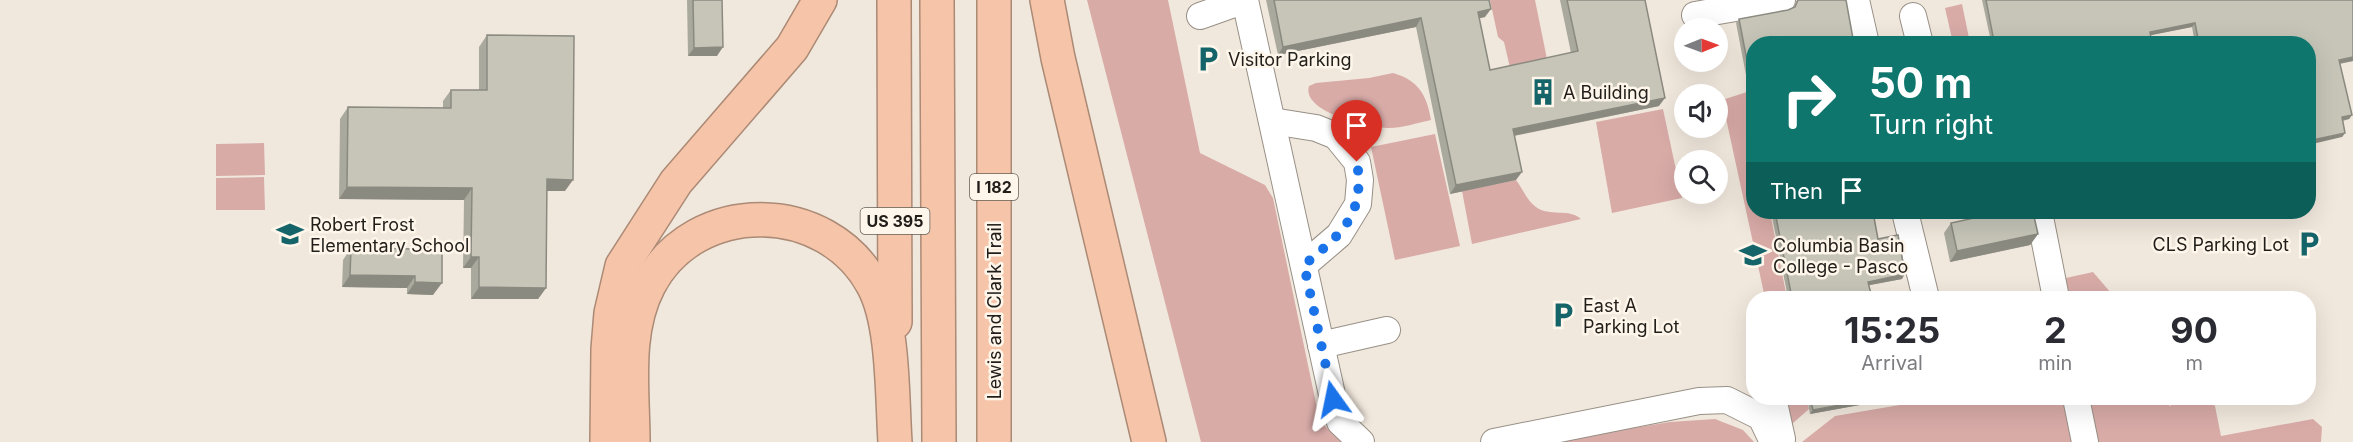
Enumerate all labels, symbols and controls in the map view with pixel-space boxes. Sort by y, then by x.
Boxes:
north arrow [1674,18,1728,72]
map controls [1674,18,1728,204]
parking icon: Visitor Parking [1193,44,1223,74]
place label: Visitor Parking [1228,49,1352,70]
text: 50 m [1869,57,1972,108]
icon: right [1770,60,1848,138]
building icon: A Building [1528,77,1558,107]
place label: A Building [1563,82,1649,103]
button: sound [1674,84,1728,138]
pin [1331,100,1382,162]
text: Turn right [1869,108,1993,141]
icon: arrive [1340,109,1373,142]
button: search [1674,150,1728,204]
road number: I 182 [970,174,1018,200]
icon: arrive [1835,174,1868,207]
text: Then [1770,178,1823,204]
road number: US 395 [860,208,930,234]
place label: Robert Frost Elementary School [310,214,469,256]
school or university icon: Robert Frost Elementary School [275,219,305,249]
street label: Lewis and Clark Trail [984,223,1005,399]
parking icon: CLS Parking Lot [2294,229,2324,259]
place label: CLS Parking Lot [2153,234,2289,255]
place label: Columbia Basin College - Pasco [1773,235,1908,277]
school or university icon: Columbia Basin College - Pasco [1738,240,1768,270]
place label: East A Parking Lot [1583,295,1680,337]
parking icon: East A Parking Lot [1548,300,1578,330]
text: 15:25 [1844,308,1940,352]
text: 2 [2044,308,2067,352]
text: 90 [2170,308,2218,352]
text: Arrival [1861,351,1923,375]
text: min [2038,351,2072,375]
text: m [2185,351,2203,375]
position arrow [1301,367,1365,431]

